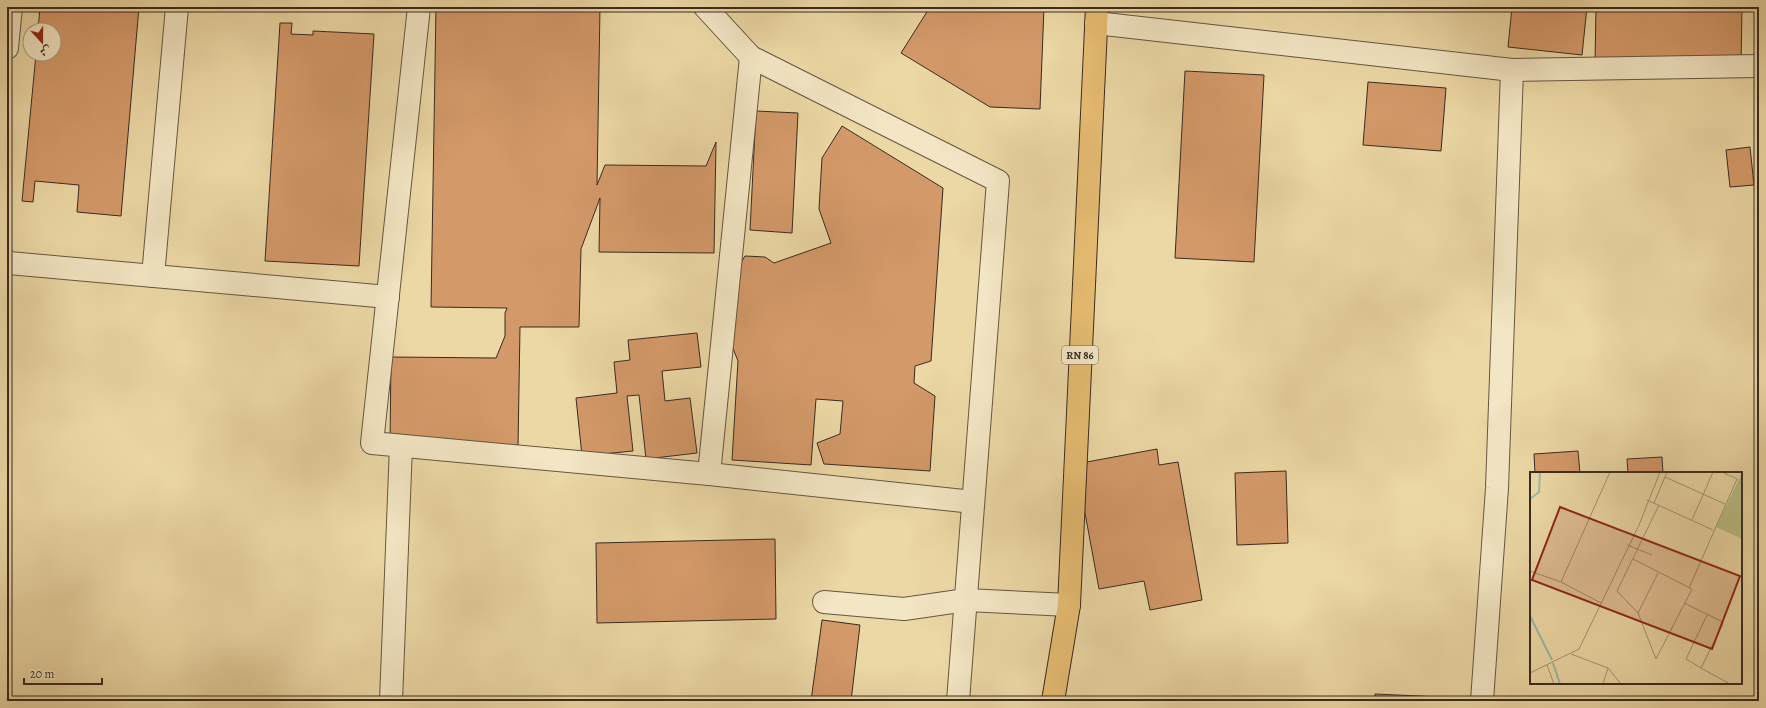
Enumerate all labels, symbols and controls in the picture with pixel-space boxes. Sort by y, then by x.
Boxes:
north arrow [22,22,62,62]
text: ش [38,42,53,60]
road number: RN 86 [1062,346,1098,364]
inset map [1530,472,1742,684]
scale bar [24,660,102,686]
text: 20 m [30,666,54,682]

